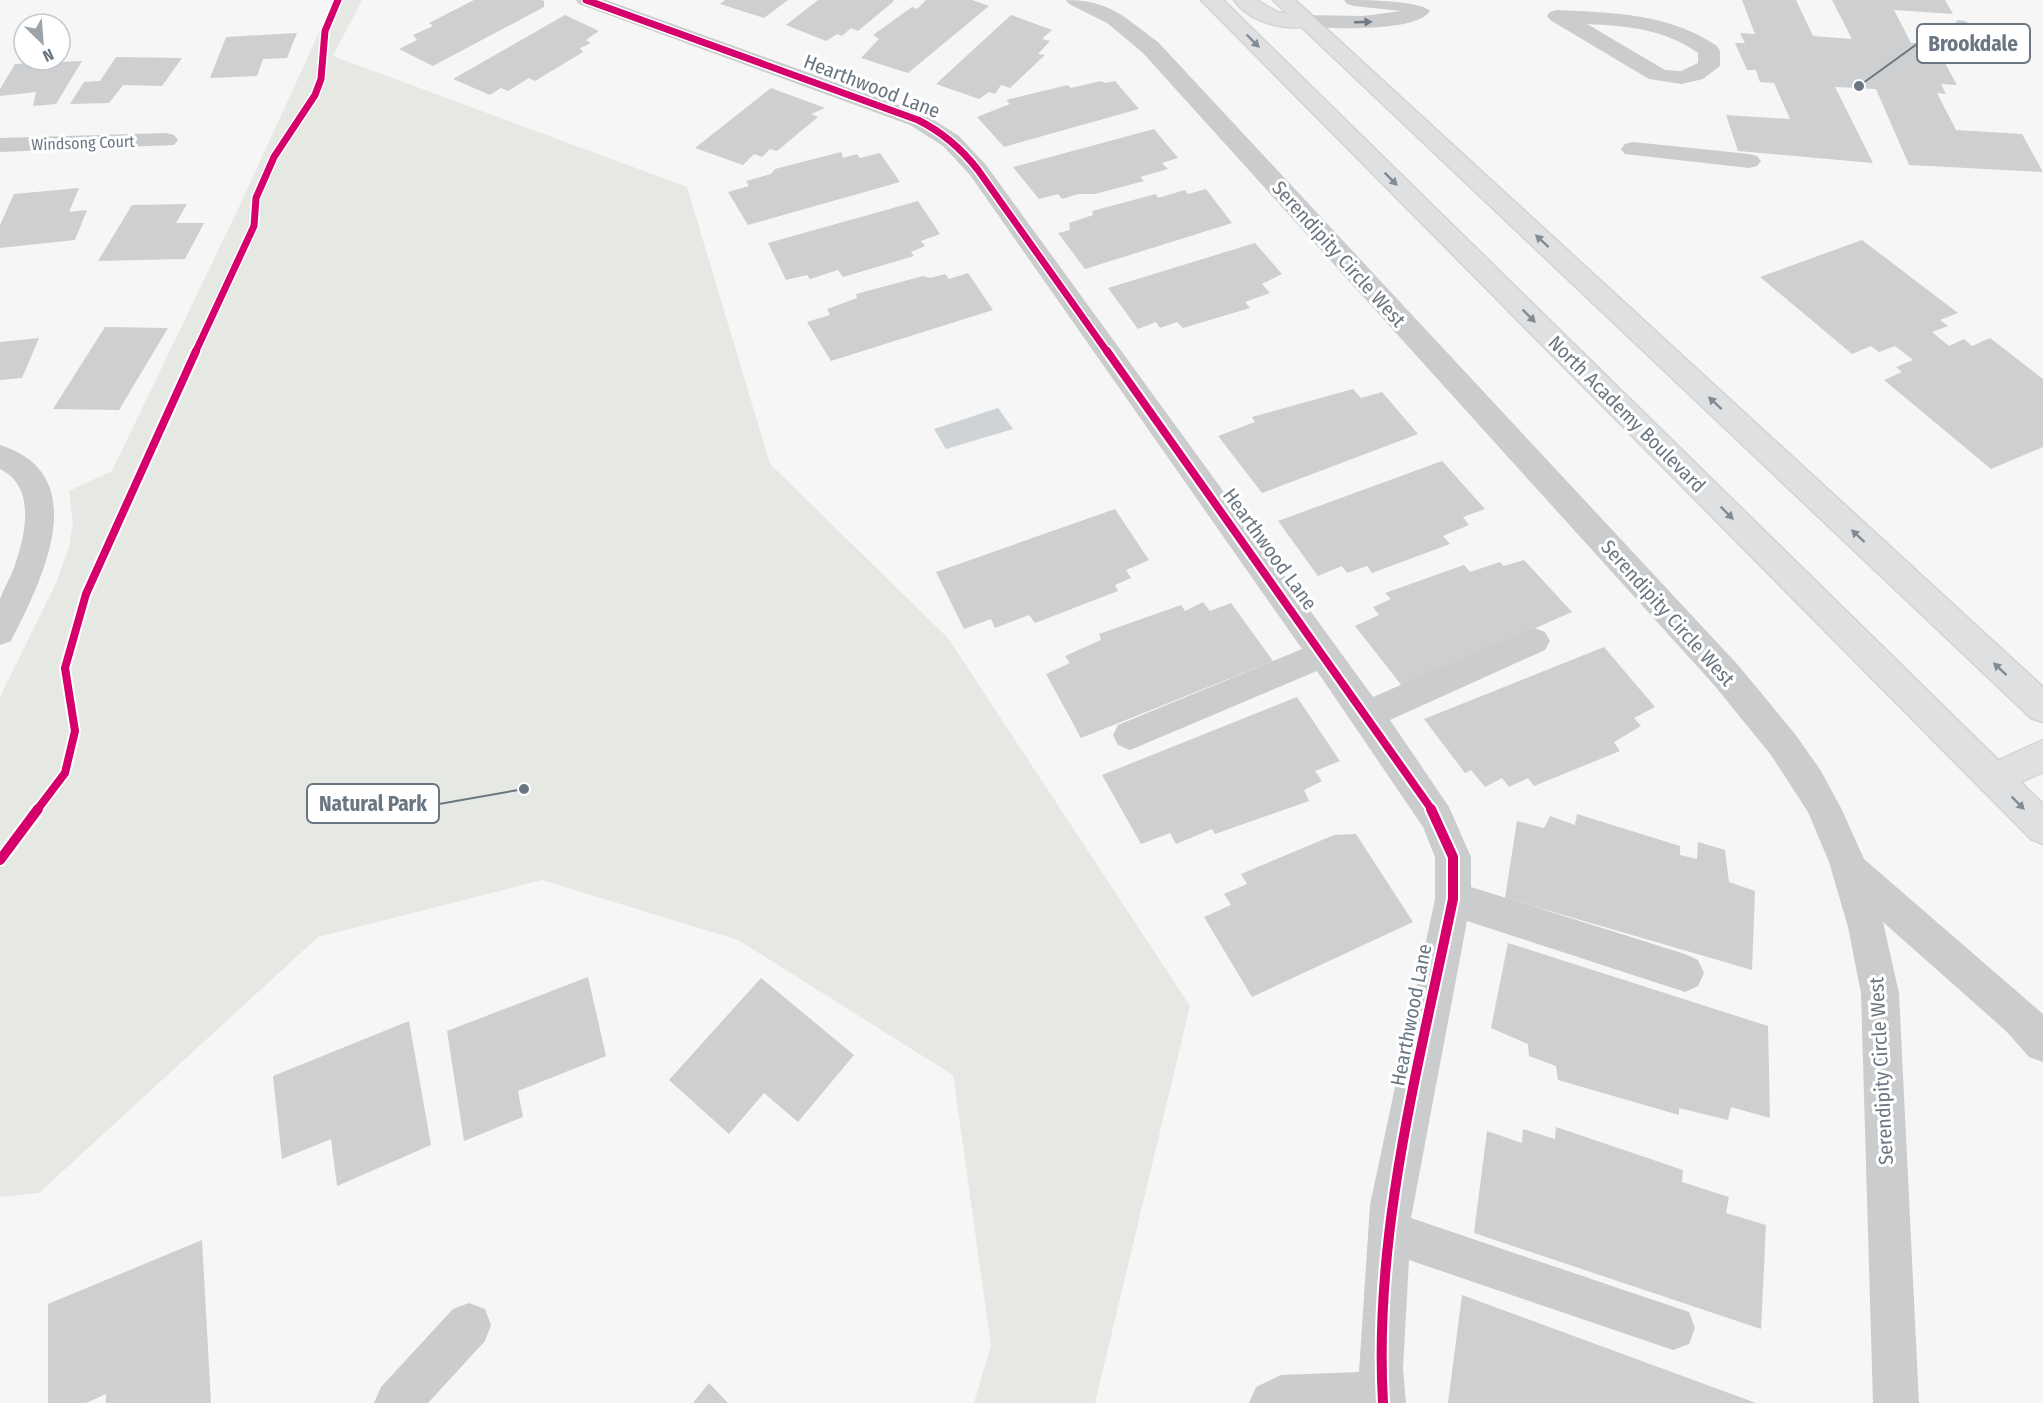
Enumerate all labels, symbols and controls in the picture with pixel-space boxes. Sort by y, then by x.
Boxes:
north arrow [12,12,72,72]
one-way arrow [1353,17,1372,26]
callout: Brookdale [1917,24,2030,63]
text: Brookdale [1928,31,2018,57]
one-way arrow [1245,34,1259,48]
text: N [40,45,56,66]
street label: Hearthwood Lane [800,49,944,123]
street label: Windsong Court [31,132,136,154]
one-way arrow [1384,171,1398,185]
street label: Serendipity Circle West [1267,176,1411,332]
one-way arrow [1534,234,1549,248]
one-way arrow [1522,309,1536,323]
street label: North Academy Boulevard [1544,331,1710,497]
one-way arrow [1708,396,1722,410]
street label: Hearthwood Lane [1218,484,1322,614]
one-way arrow [1720,506,1734,521]
one-way arrow [1851,529,1865,543]
street label: Serendipity Circle West [1596,535,1740,691]
one-way arrow [1994,662,2008,676]
callout: Natural Park [307,784,439,823]
text: Natural Park [319,791,427,817]
one-way arrow [2011,796,2025,810]
street label: Hearthwood Lane [1385,942,1437,1088]
street label: Serendipity Circle West [1864,976,1898,1165]

